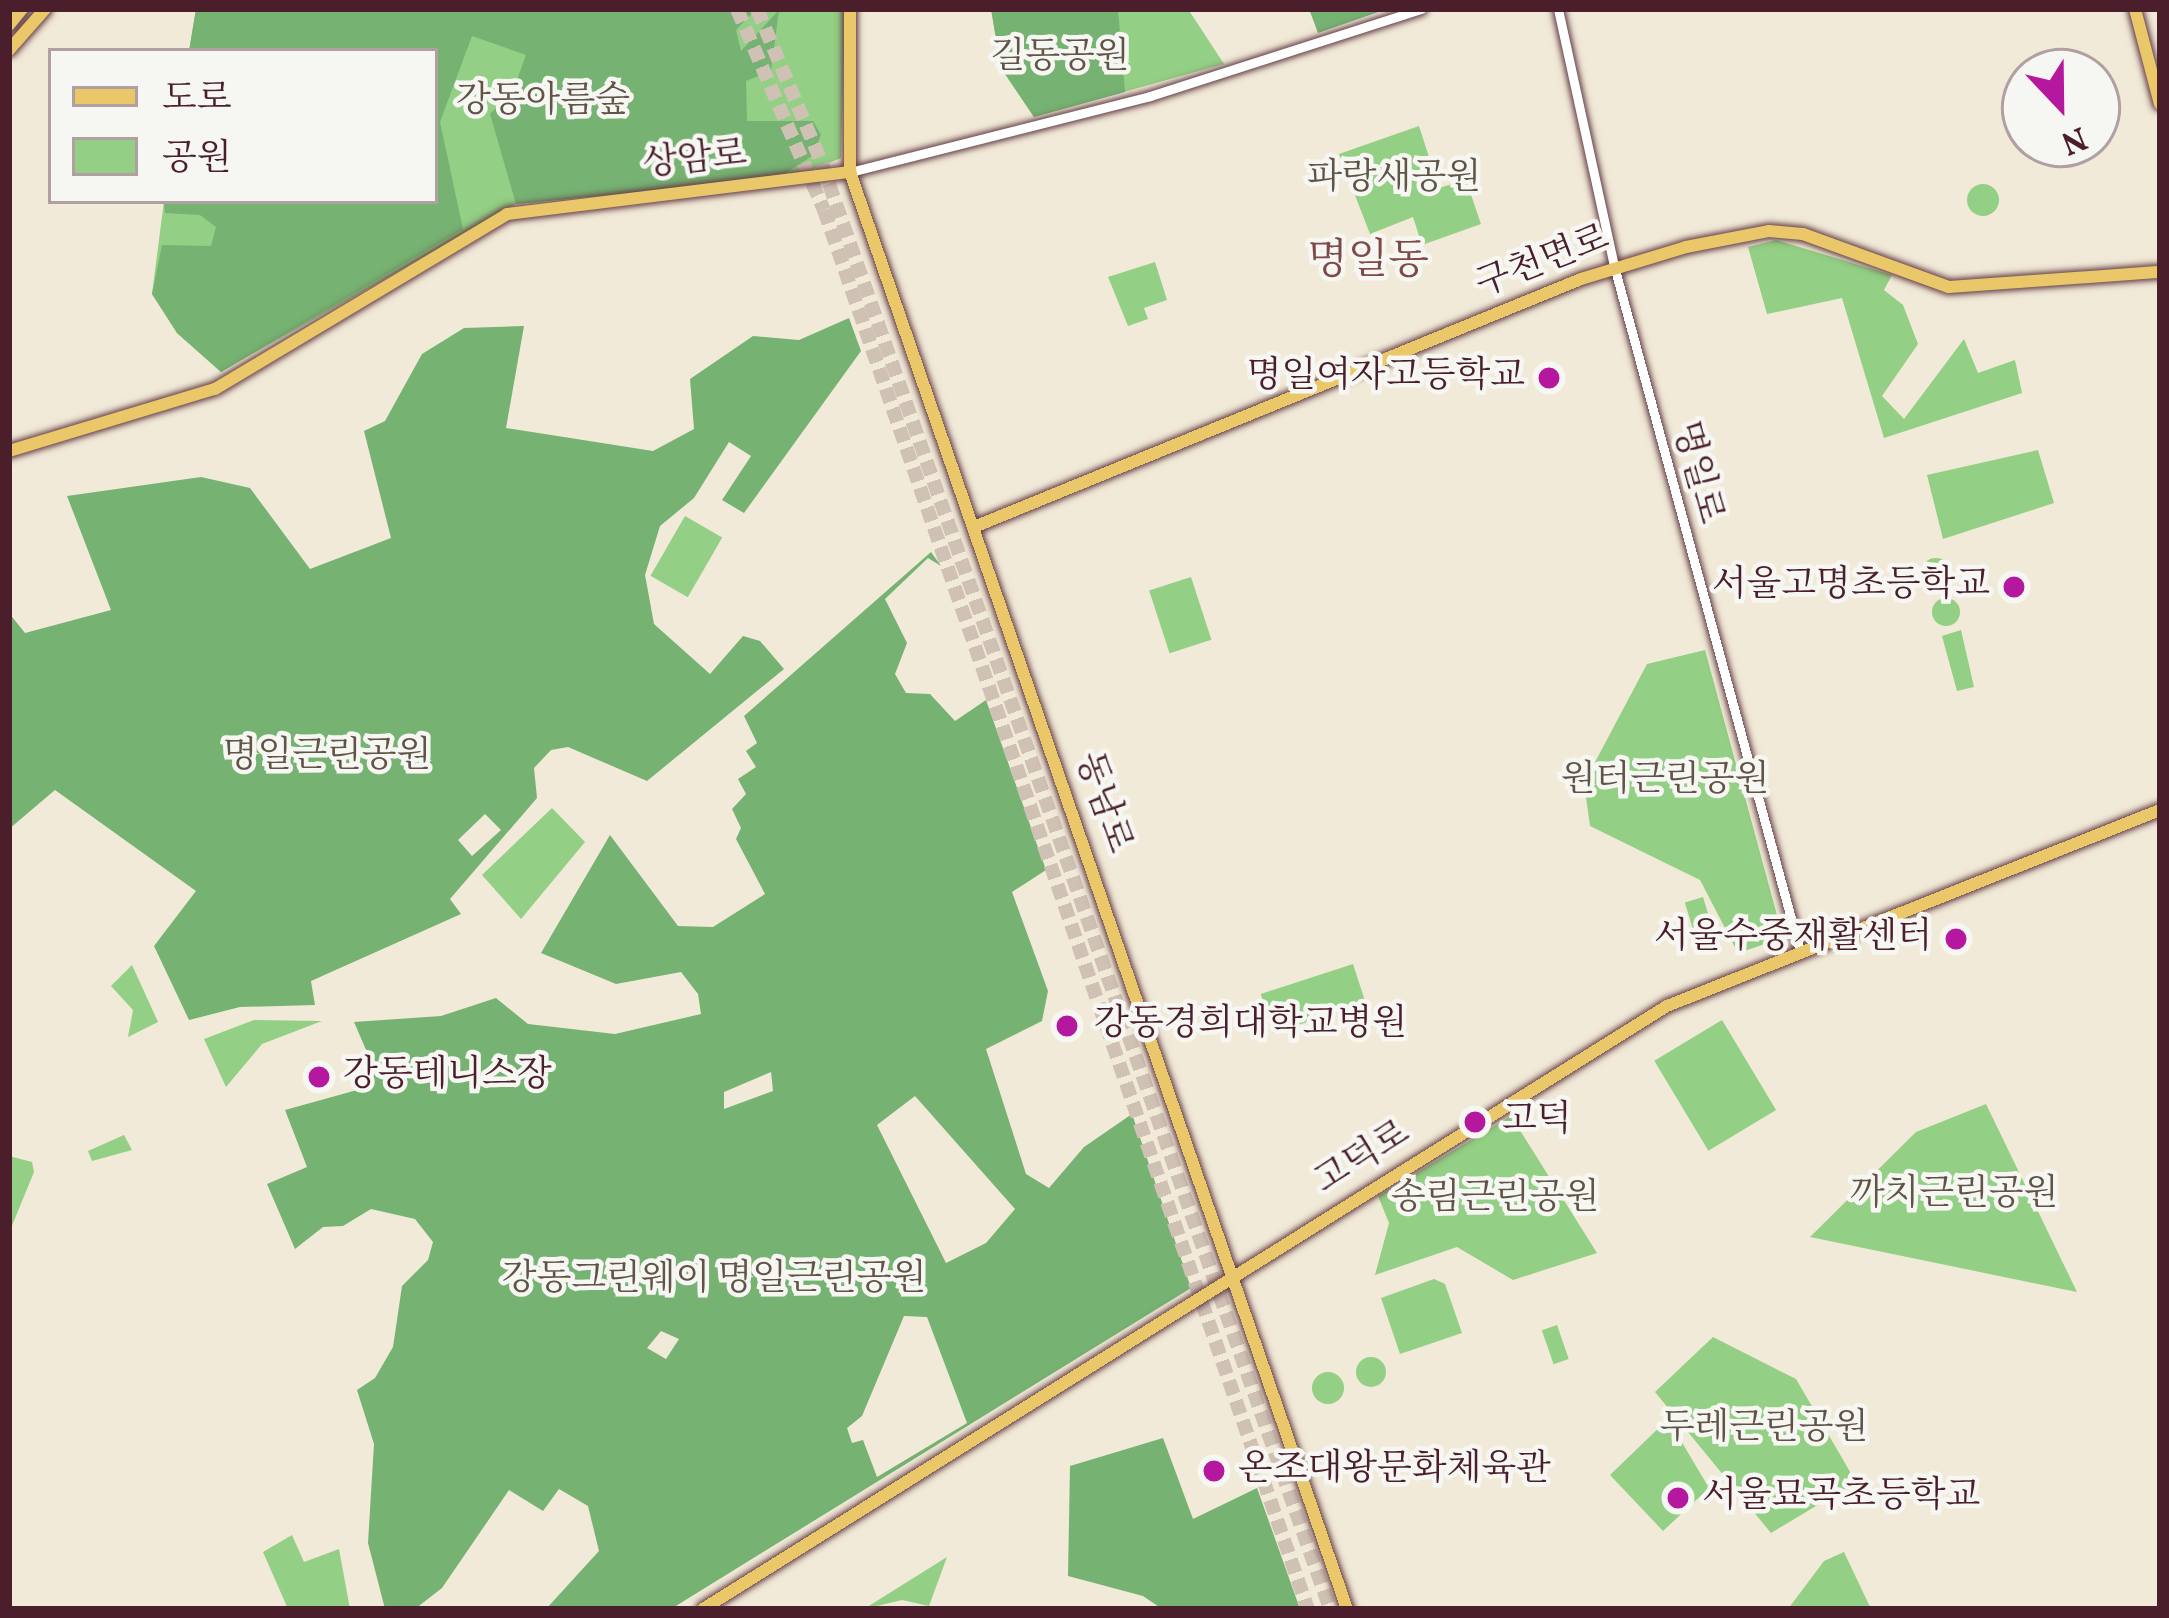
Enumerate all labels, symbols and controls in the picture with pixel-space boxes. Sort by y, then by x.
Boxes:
park label: 길동공원 [990,37,1130,81]
legend [48,48,438,204]
north arrow [2001,48,2121,168]
text: 도로 [162,75,232,125]
park label: 강동아름숲 [456,81,630,125]
text: N [2054,113,2093,164]
street label: 상암로 [641,134,749,188]
text: 공원 [162,135,232,185]
park label: 파랑새공원 [1307,158,1481,202]
street label: 구천면로 [1470,218,1616,308]
district label: 명일동 [1307,238,1429,288]
place label: 명일여자고등학교 [1247,356,1525,400]
marker: 명일여자고등학교 [1536,365,1562,391]
street label: 명일로 [1662,417,1730,529]
place label: 서울고명초등학교 [1712,565,1990,609]
marker: 서울고명초등학교 [2001,574,2027,600]
park label: 명일근린공원 [223,736,431,780]
street label: 동남로 [1065,747,1139,859]
park label: 원터근린공원 [1561,760,1769,804]
place label: 서울수중재활센터 [1654,917,1932,961]
marker: 서울수중재활센터 [1943,926,1969,952]
place label: 강동경희대학교병원 [1094,1004,1407,1048]
marker: 강동경희대학교병원 [1051,1010,1083,1042]
place label: 강동테니스장 [343,1055,552,1099]
marker: 강동테니스장 [306,1064,332,1090]
place label: 고덕 [1502,1100,1572,1144]
marker: 고덕 [1459,1106,1491,1138]
street label: 고덕로 [1307,1113,1419,1205]
park label: 까치근린공원 [1850,1174,2058,1218]
park label: 송림근린공원 [1391,1178,1599,1222]
park label: 강동그린웨이 명일근린공원 [502,1259,926,1303]
park label: 두레근린공원 [1660,1408,1868,1452]
place label: 온조대왕문화체육관 [1238,1449,1551,1493]
marker: 온조대왕문화체육관 [1201,1458,1227,1484]
place label: 서울묘곡초등학교 [1702,1476,1980,1520]
marker: 서울묘곡초등학교 [1665,1485,1691,1511]

